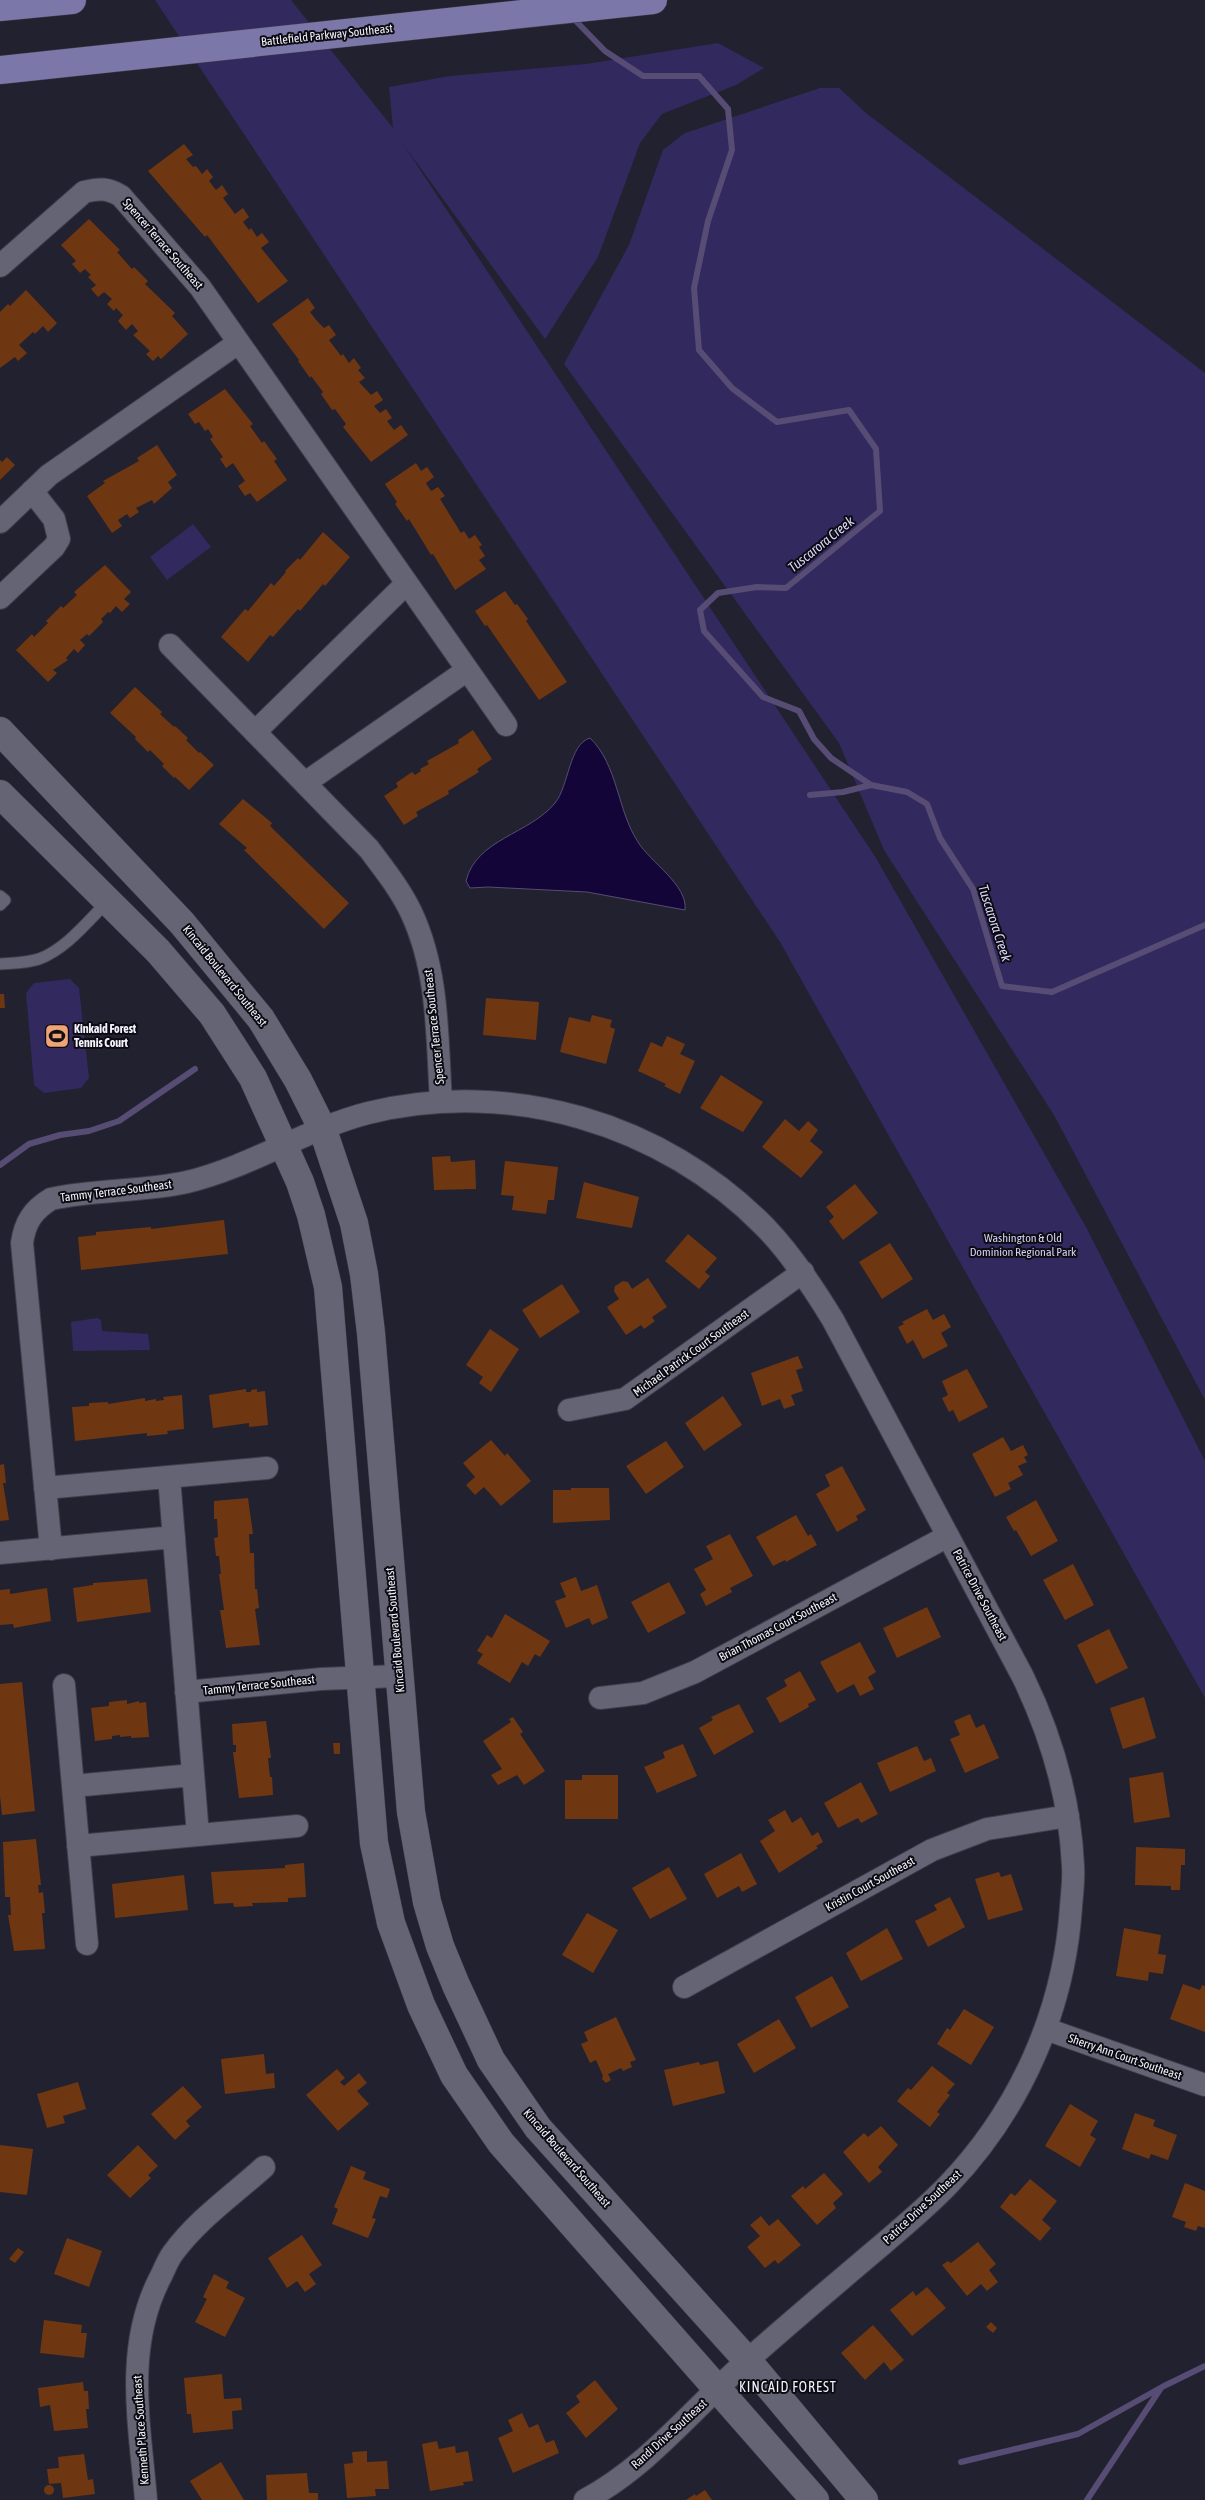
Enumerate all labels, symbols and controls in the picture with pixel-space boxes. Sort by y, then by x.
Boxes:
street label: Battlefield Parkway Southeast [260,21,394,49]
street label: Spencer Terrace Southeast [120,196,207,293]
water label: Tuscarora Creek [785,512,858,575]
water label: Tuscarora Creek [975,883,1015,964]
street label: Kincaid Boulevard Southeast [180,923,270,1030]
street label: Spencer Terrace Southeast [421,968,447,1085]
place label: Kinkaid Forest Tennis Court [74,1022,137,1050]
sports icon: Kinkaid Forest Tennis Court [44,1023,70,1049]
street label: Tammy Terrace Southeast [59,1177,173,1205]
park label: Washington & Old Dominion Regional Park [970,1231,1077,1259]
street label: Michael Patrick Court Southeast [631,1306,752,1400]
street label: Patrice Drive Southeast [950,1547,1010,1644]
street label: Kincaid Boulevard Southeast [382,1566,407,1693]
street label: Brian Thomas Court Southeast [717,1590,840,1664]
street label: Tammy Terrace Southeast [202,1672,316,1698]
street label: Kristin Court Southeast [823,1853,918,1914]
street label: Sherry Ann Court Southeast [1066,2031,1184,2083]
street label: Kincaid Boulevard Southeast [520,2106,614,2210]
street label: Patrice Drive Southeast [880,2167,964,2247]
street label: Kenneth Place Southeast [130,2374,152,2485]
district label: KINCAID FOREST [739,2379,837,2395]
street label: Randi Drive Southeast [628,2396,710,2472]

